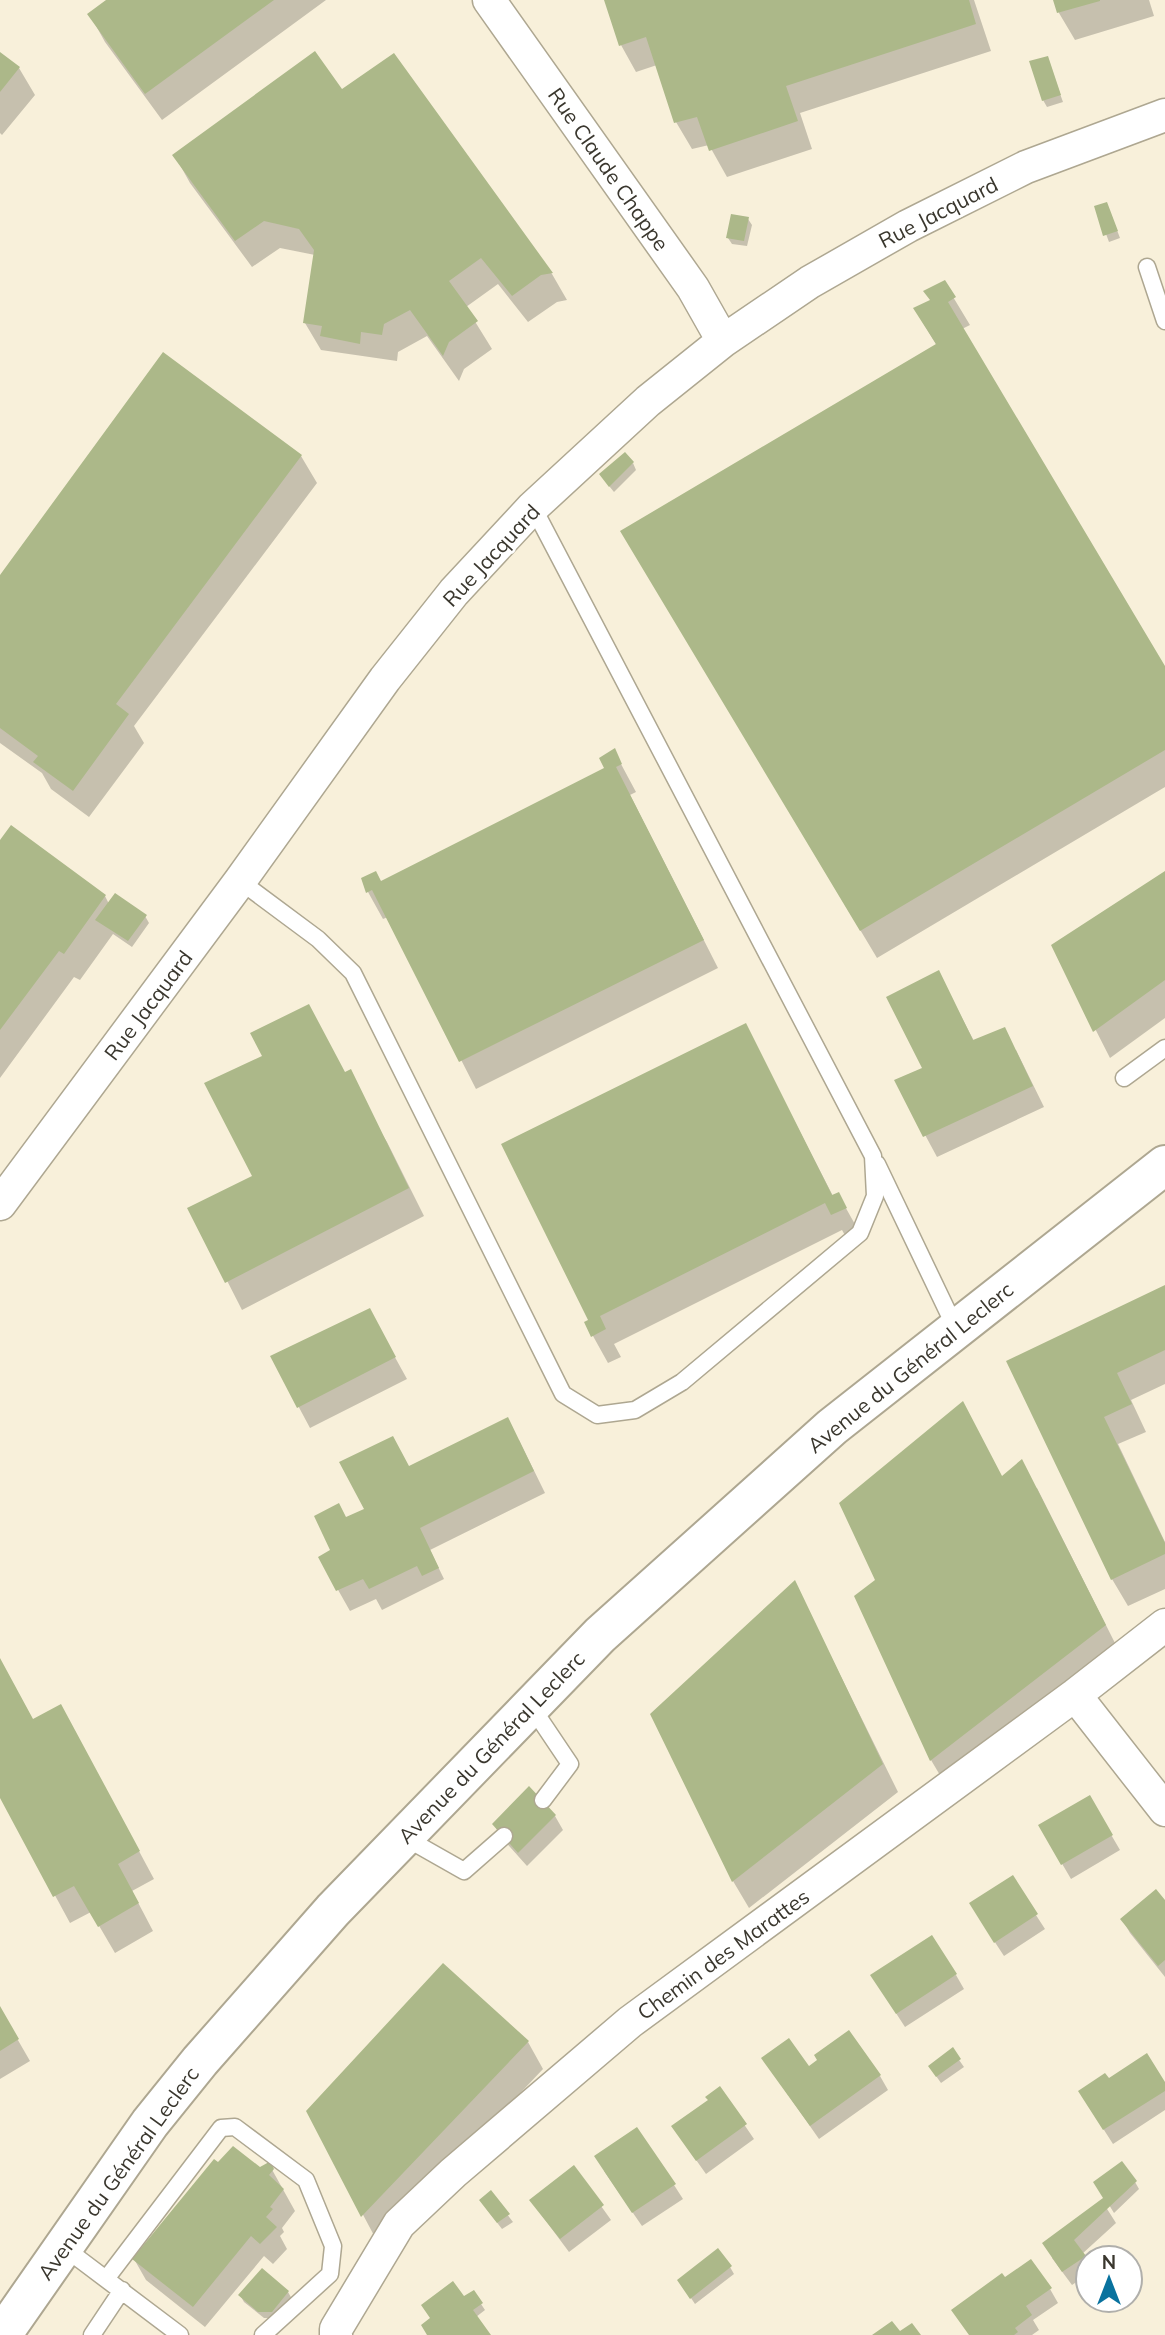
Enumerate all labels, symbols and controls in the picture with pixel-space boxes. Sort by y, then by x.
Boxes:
street label: Rue Claude Chappe [543,82,675,256]
street label: Rue Jacquard [874,171,1002,253]
street label: Rue Jacquard [437,498,545,612]
street label: Rue Jacquard [98,945,198,1065]
street label: Avenue du Général Leclerc [802,1276,1018,1458]
street label: Avenue du Général Leclerc [392,1645,590,1849]
street label: Chemin des Marattes [632,1883,814,2025]
street label: Avenue du Général Leclerc [32,2061,204,2285]
north arrow [1074,2244,1144,2314]
text: N [1102,2250,1116,2274]

